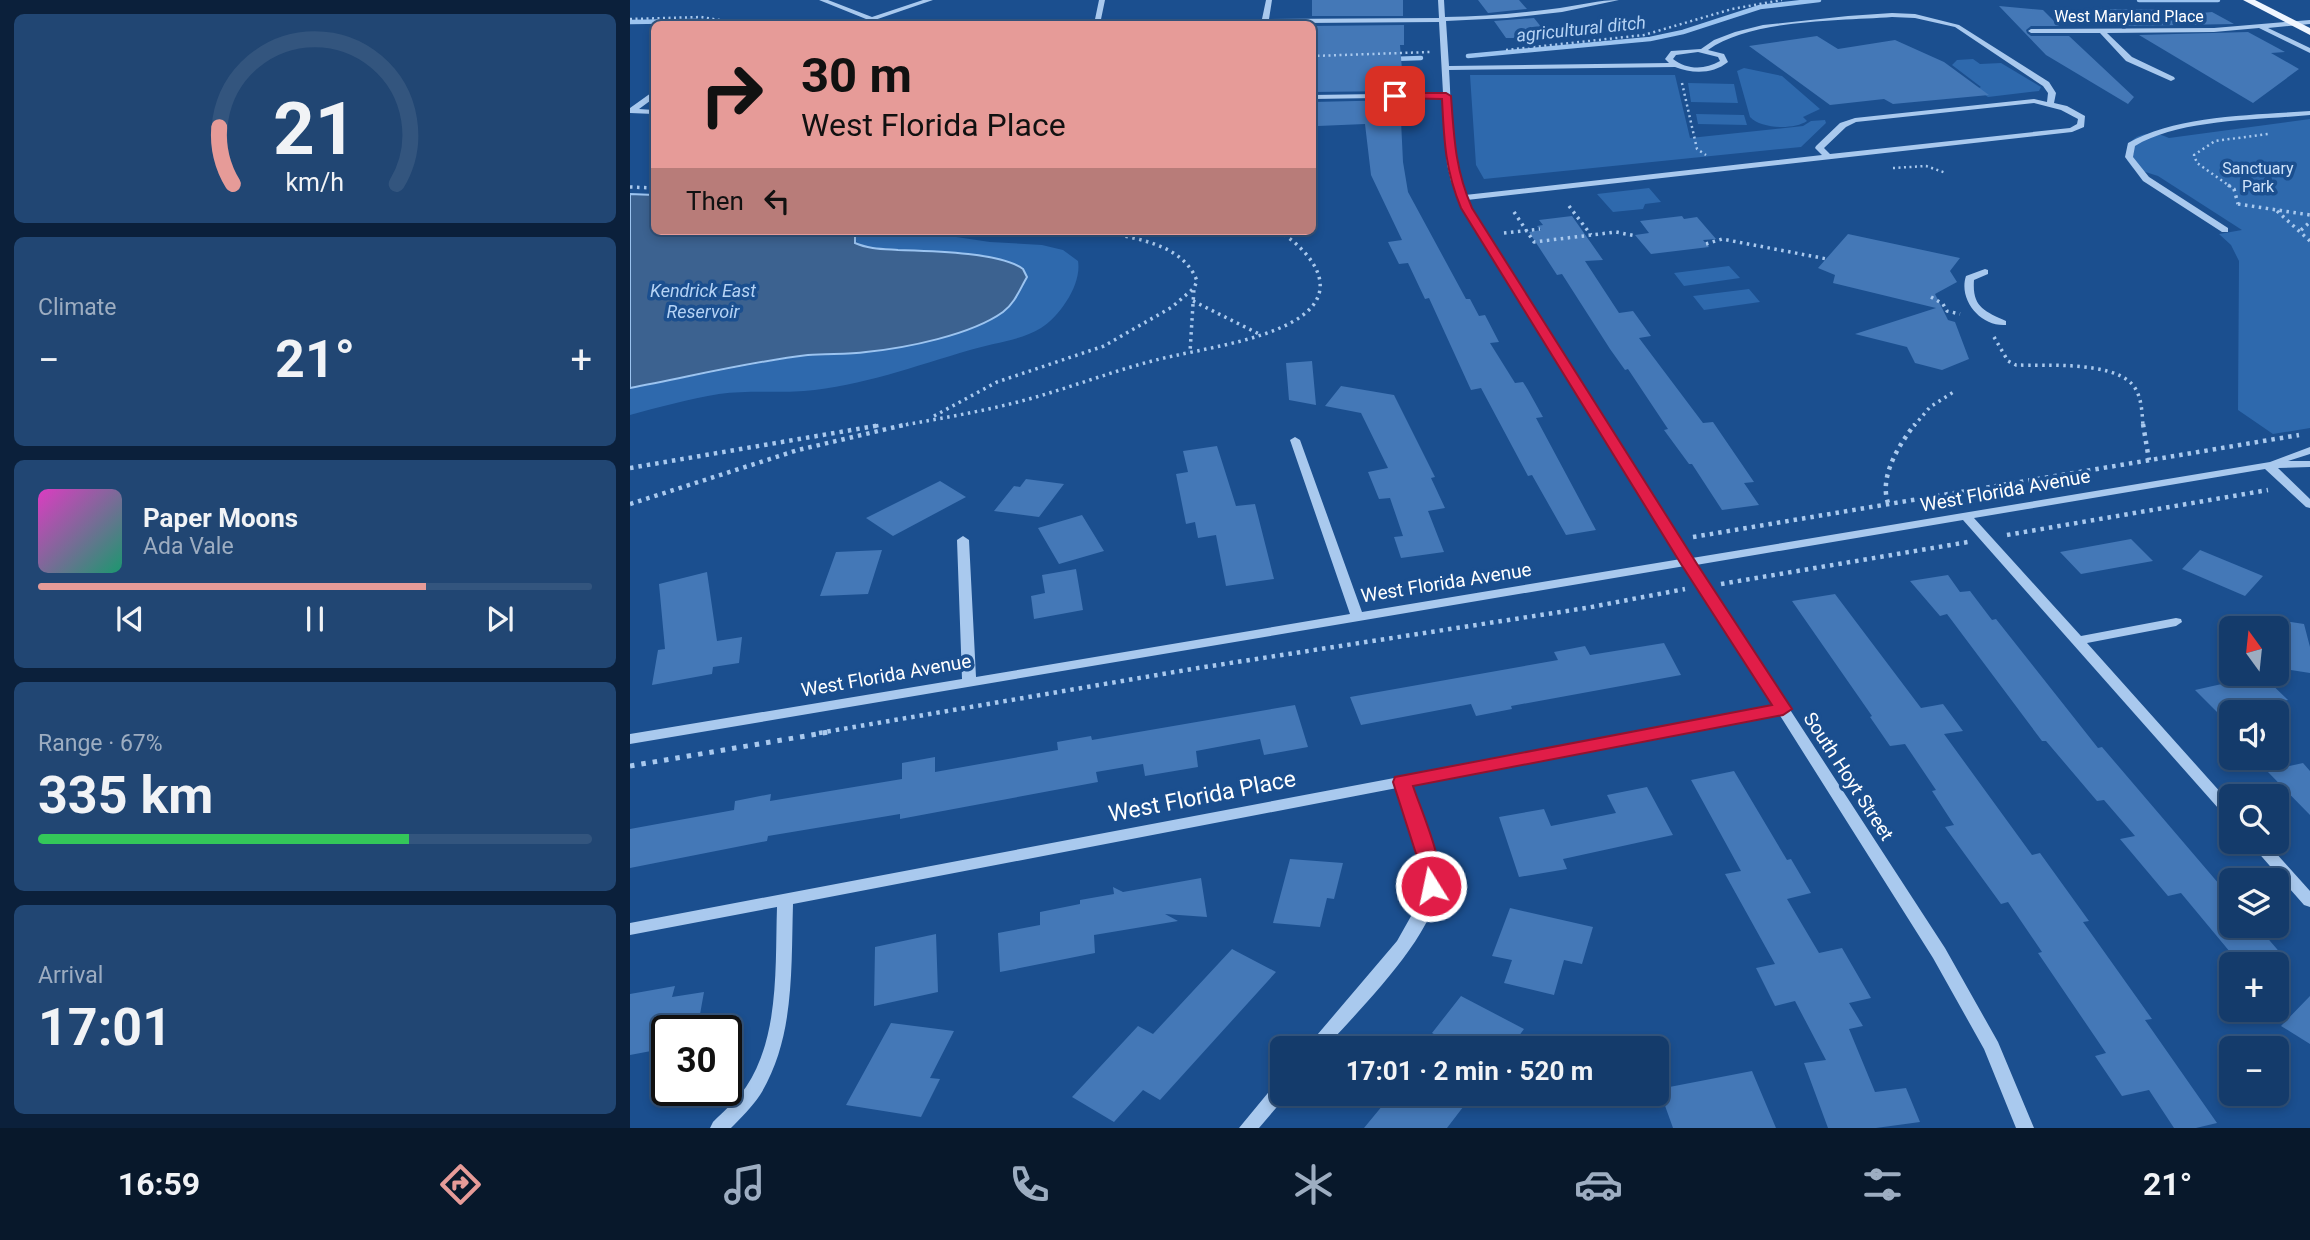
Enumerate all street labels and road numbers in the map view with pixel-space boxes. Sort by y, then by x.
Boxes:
street label: West Maryland Place [2054,7,2204,26]
street label: West Florida Avenue [1918,464,2092,517]
street label: West Florida Avenue [1359,558,1533,607]
street label: West Florida Avenue [799,649,973,702]
street label: South Hoyt Street [1799,708,1899,845]
street label: West Florida Place [1106,765,1298,828]

